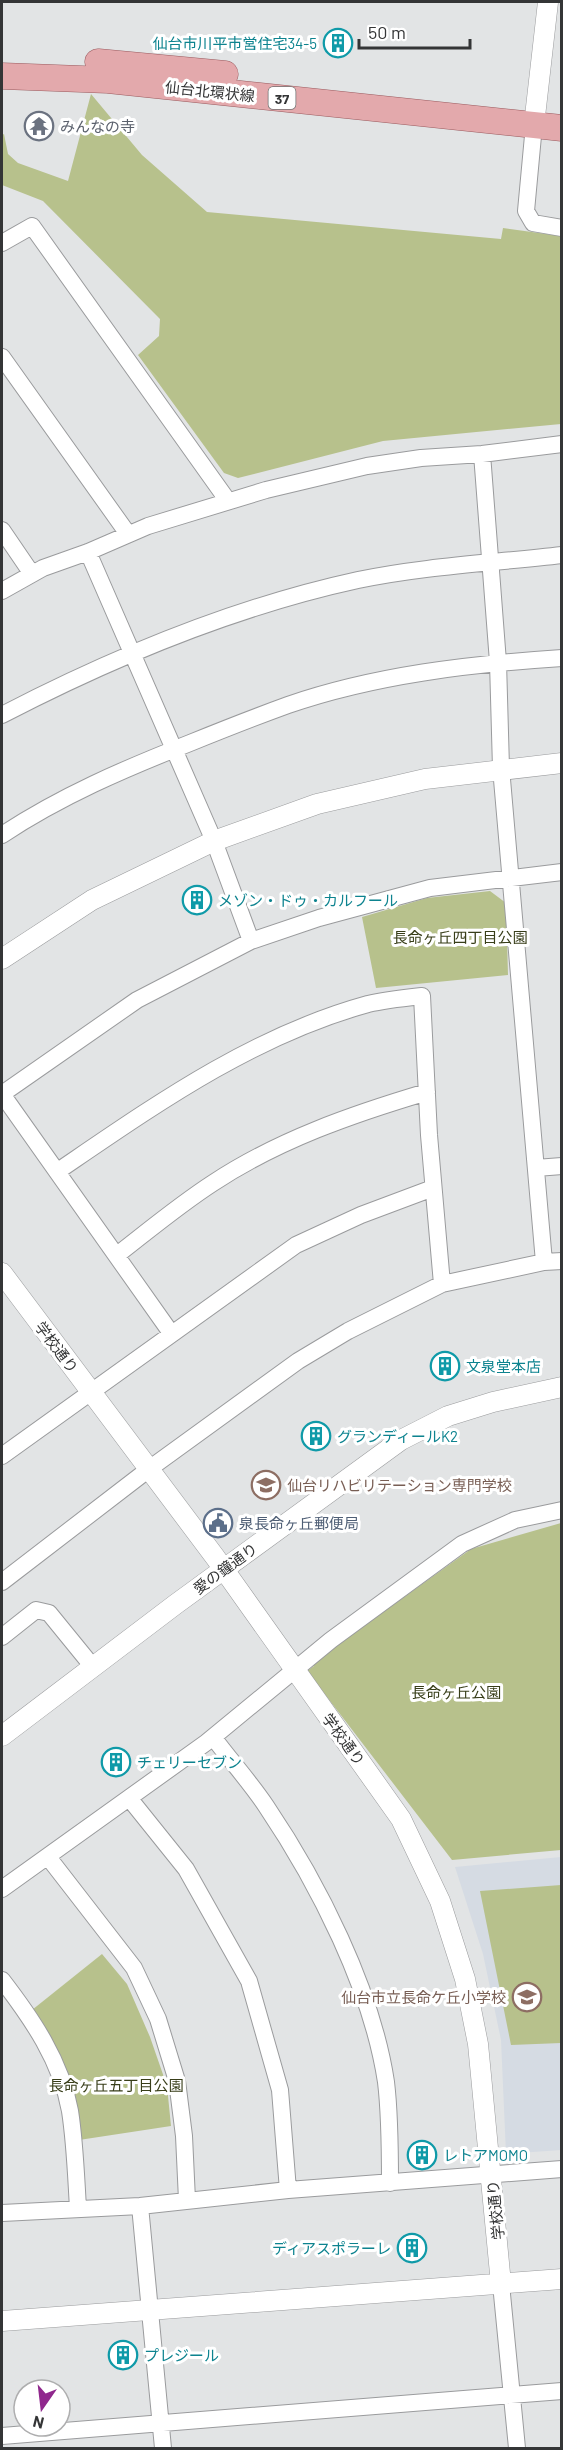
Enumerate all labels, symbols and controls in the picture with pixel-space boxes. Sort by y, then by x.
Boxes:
scale bar [359,12,470,50]
text: 50 m [368,21,406,43]
building icon: 仙台市川平市営住宅34-5 [322,27,354,59]
place label: 仙台市川平市営住宅34-5 [152,34,317,52]
street label: 仙台北環状線 [164,77,256,105]
road number: 37 [268,87,296,109]
temple icon: みんなの寺 [23,110,55,142]
place label: みんなの寺 [60,117,135,135]
building icon: メゾン・ドゥ・カルフール [181,884,213,916]
place label: メゾン・ドゥ・カルフール [218,891,398,909]
park label: 長命ヶ丘四丁目公園 [392,928,528,946]
street label: 学校通り [32,1318,82,1376]
building icon: 文泉堂本店 [429,1350,461,1382]
place label: 文泉堂本店 [466,1357,541,1375]
building icon: グランディールK2 [300,1420,332,1452]
place label: グランディールK2 [337,1427,458,1445]
school or university icon: 仙台リハビリテーション専門学校 [250,1469,282,1501]
place label: 仙台リハビリテーション専門学校 [287,1476,512,1494]
public building icon: 泉長命ヶ丘郵便局 [202,1507,234,1539]
place label: 泉長命ヶ丘郵便局 [239,1514,359,1532]
street label: 愛の鐘通り [189,1539,261,1597]
park label: 長命ヶ丘公園 [411,1683,501,1701]
street label: 学校通り [319,1709,369,1769]
building icon: チェリーセブン [100,1746,132,1778]
place label: チェリーセブン [137,1753,242,1771]
school or university icon: 仙台市立長命ケ丘小学校 [511,1981,543,2013]
place label: 仙台市立長命ケ丘小学校 [341,1988,506,2006]
park label: 長命ヶ丘五丁目公園 [48,2076,184,2094]
building icon: レトアMOMO [406,2139,438,2171]
place label: レトアMOMO [443,2146,528,2164]
street label: 学校通り [483,2179,507,2241]
building icon: ディアスポラーレ [396,2232,428,2264]
place label: ディアスポラーレ [272,2239,391,2257]
building icon: プレジール [107,2339,139,2371]
place label: プレジール [144,2346,219,2364]
north arrow [12,2378,72,2438]
text: N [31,2413,46,2434]

